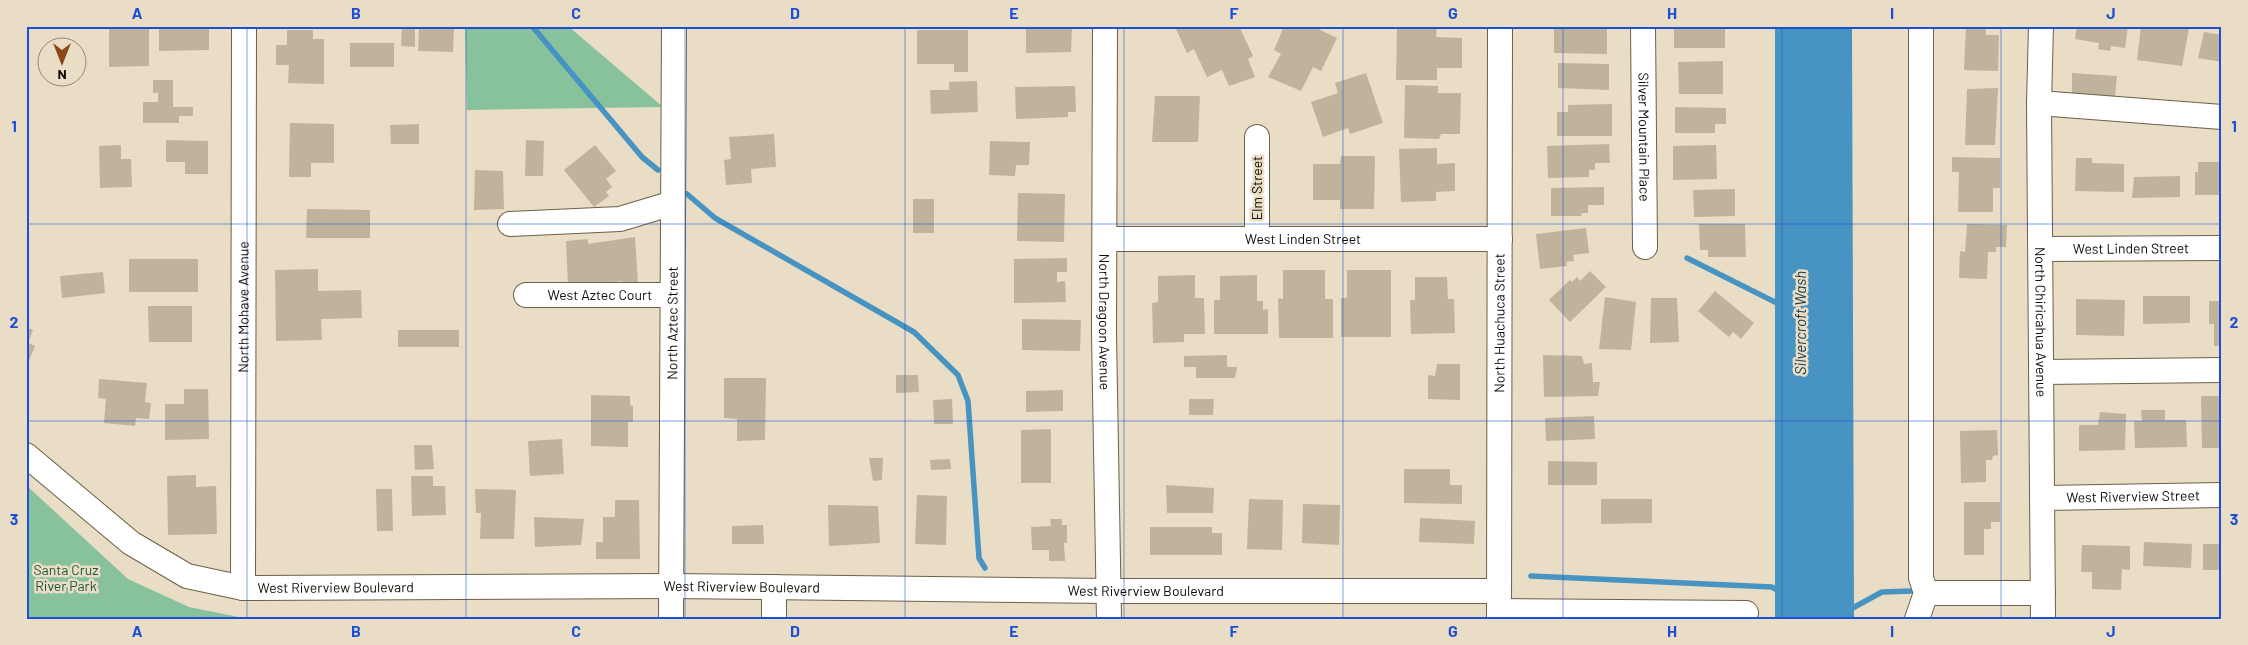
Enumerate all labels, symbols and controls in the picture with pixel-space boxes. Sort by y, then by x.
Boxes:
text: A [132,3,143,22]
text: B [351,3,361,22]
text: C [571,3,581,22]
text: D [790,3,800,22]
text: E [1009,3,1019,22]
text: F [1230,3,1239,22]
text: G [1448,3,1458,22]
text: H [1667,3,1677,22]
text: I [1890,3,1894,22]
text: J [2106,3,2116,22]
north arrow [38,38,88,88]
text: N [57,67,67,84]
street label: Silver Mountain Place [1635,72,1654,202]
text: 1 [11,116,17,135]
text: 1 [2231,116,2237,135]
street label: Elm Street [1248,156,1265,220]
street label: West Linden Street [1245,230,1361,247]
street label: West Linden Street [2073,239,2189,257]
street label: North Mohave Avenue [234,241,252,373]
street label: North Chiricahua Avenue [2032,247,2050,397]
street label: North Huachuca Street [1490,253,1508,393]
street label: North Dragoon Avenue [1096,254,1114,390]
street label: North Aztec Street [663,266,681,380]
water label: Silvercroft Wash [1791,271,1809,375]
street label: West Aztec Court [548,286,652,303]
text: 2 [10,312,19,331]
text: 2 [2230,312,2239,331]
street label: West Riverview Street [2066,486,2200,506]
text: 3 [10,509,18,528]
text: 3 [2230,509,2238,528]
park label: Santa Cruz River Park [33,561,99,594]
street label: West Riverview Boulevard [663,577,820,596]
street label: West Riverview Boulevard [257,578,414,596]
street label: West Riverview Boulevard [1067,582,1224,599]
text: A [132,621,143,640]
text: B [351,621,361,640]
text: C [571,621,581,640]
text: D [790,621,800,640]
text: E [1009,621,1019,640]
text: F [1230,621,1239,640]
text: G [1448,621,1458,640]
text: H [1667,621,1677,640]
text: I [1890,621,1894,640]
text: J [2106,621,2116,640]

